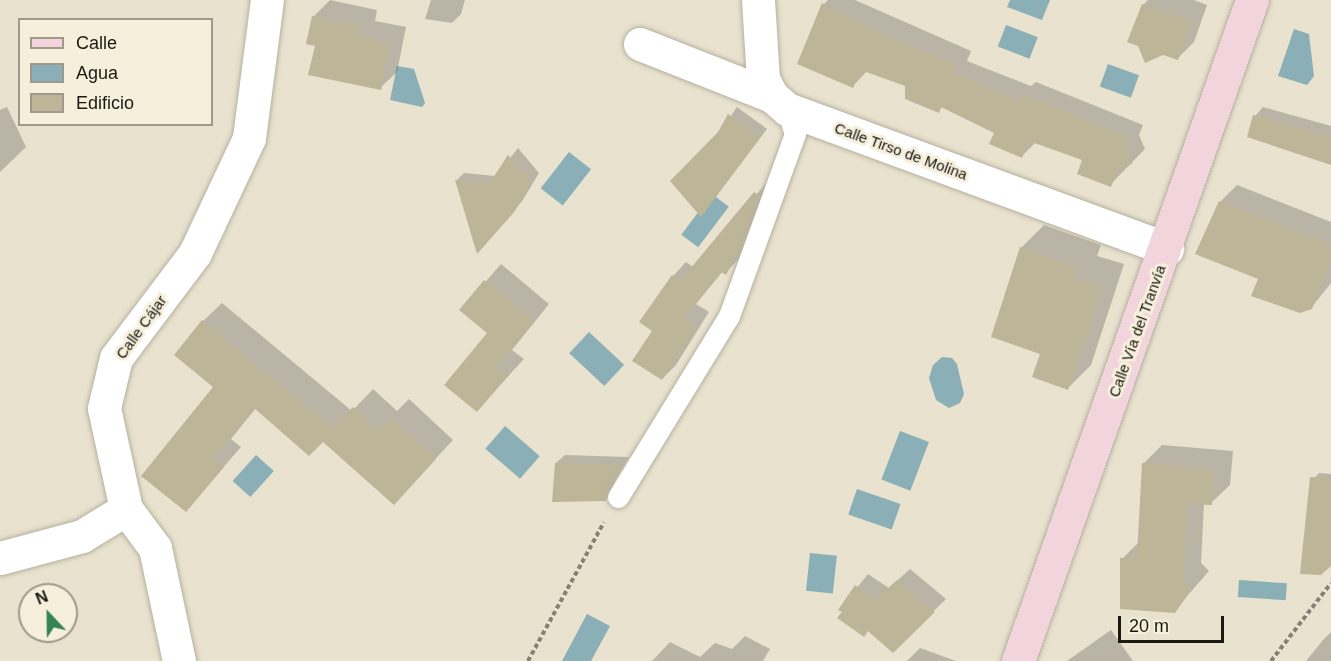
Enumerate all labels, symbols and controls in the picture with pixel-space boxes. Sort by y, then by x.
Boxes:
legend [18,18,213,126]
text: Calle [76,33,117,53]
text: Agua [76,63,118,83]
text: Edificio [76,93,134,113]
street label: Calle Tirso de Molina [832,119,970,183]
street label: Calle Vía del Tranvía [1105,262,1169,400]
street label: Calle Cájar [112,292,170,362]
north arrow [18,583,78,643]
text: N [33,588,50,608]
scale bar [1121,604,1228,642]
text: 20 m [1129,616,1169,636]

